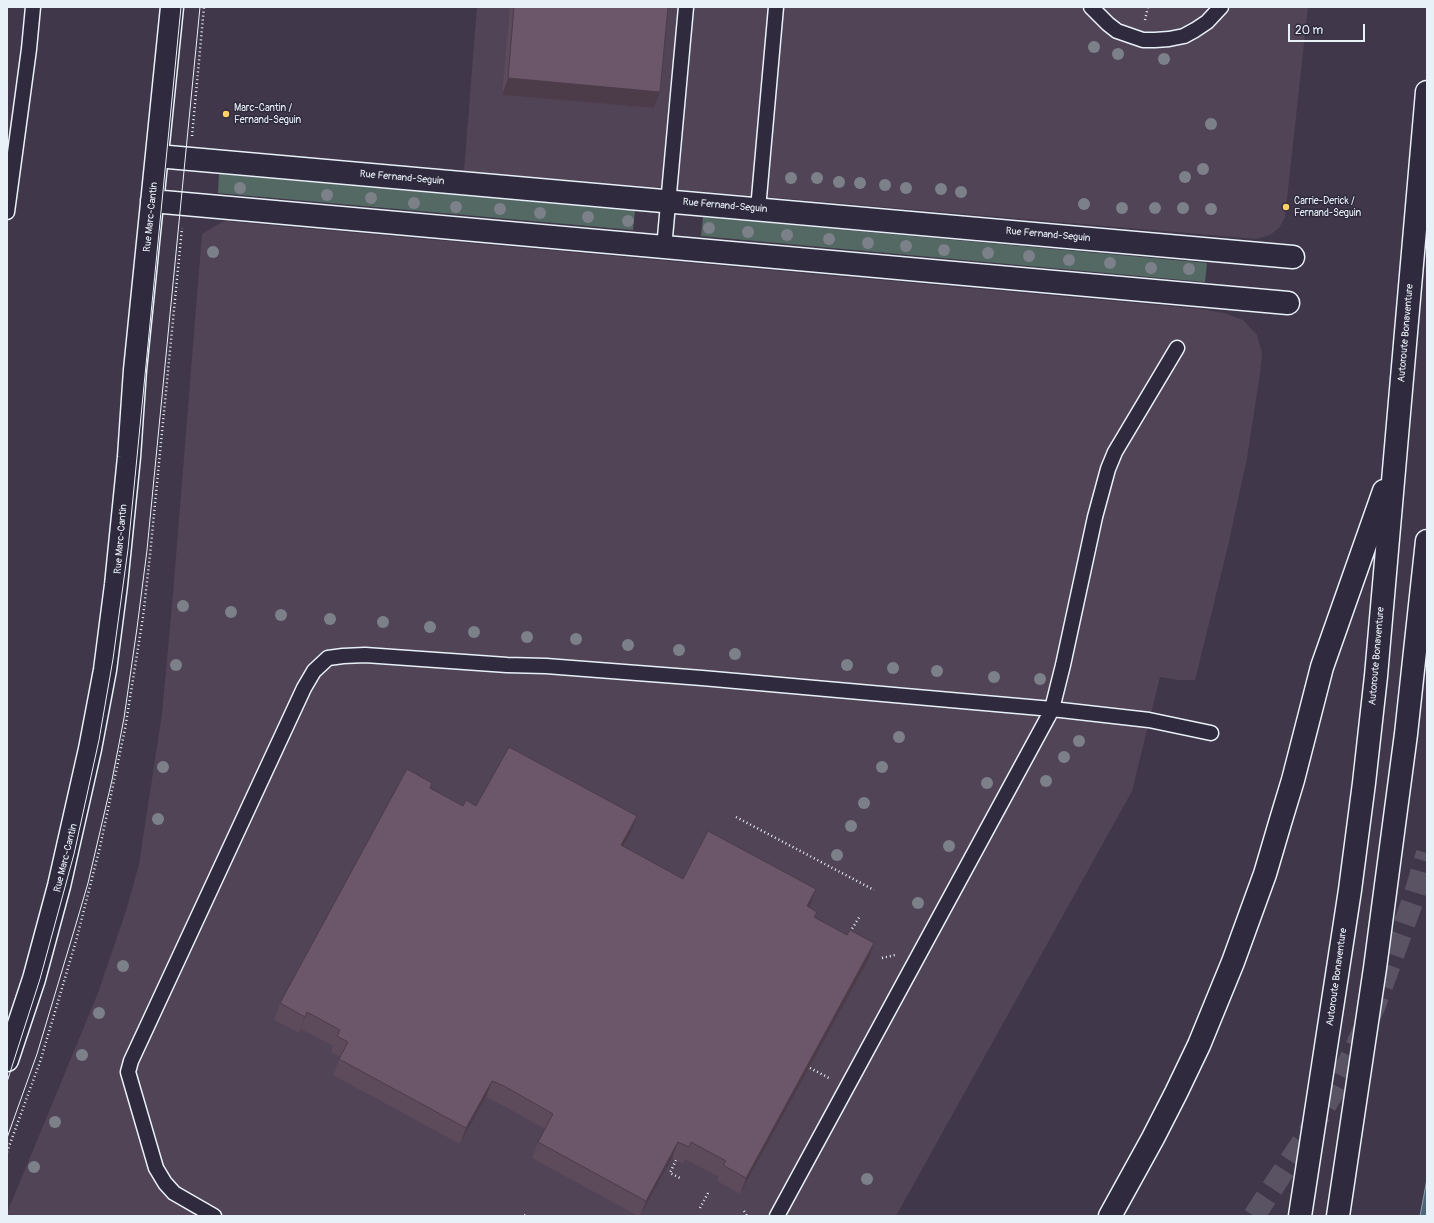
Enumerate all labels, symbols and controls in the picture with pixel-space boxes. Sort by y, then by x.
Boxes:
scale bar [1290,16,1367,42]
text: 20 m [1295,23,1323,38]
place label: Marc-Cantin / Fernand-Seguin [234,102,301,126]
marker: Marc-Cantin / Fernand-Seguin [221,109,231,119]
street label: Rue Fernand-Seguin [359,168,445,188]
street label: Rue Marc-Cantin [141,181,161,253]
place label: Carrie-Derick / Fernand-Seguin [1294,195,1361,218]
street label: Rue Fernand-Seguin [682,196,768,216]
marker: Carrie-Derick / Fernand-Seguin [1281,202,1291,212]
street label: Rue Fernand-Seguin [1005,225,1091,245]
street label: Autoroute Bonaventure [1396,283,1416,383]
street label: Rue Marc-Cantin [112,504,130,574]
street label: Autoroute Bonaventure [1367,606,1387,706]
street label: Rue Marc-Cantin [52,823,80,893]
street label: Autoroute Bonaventure [1324,927,1350,1027]

